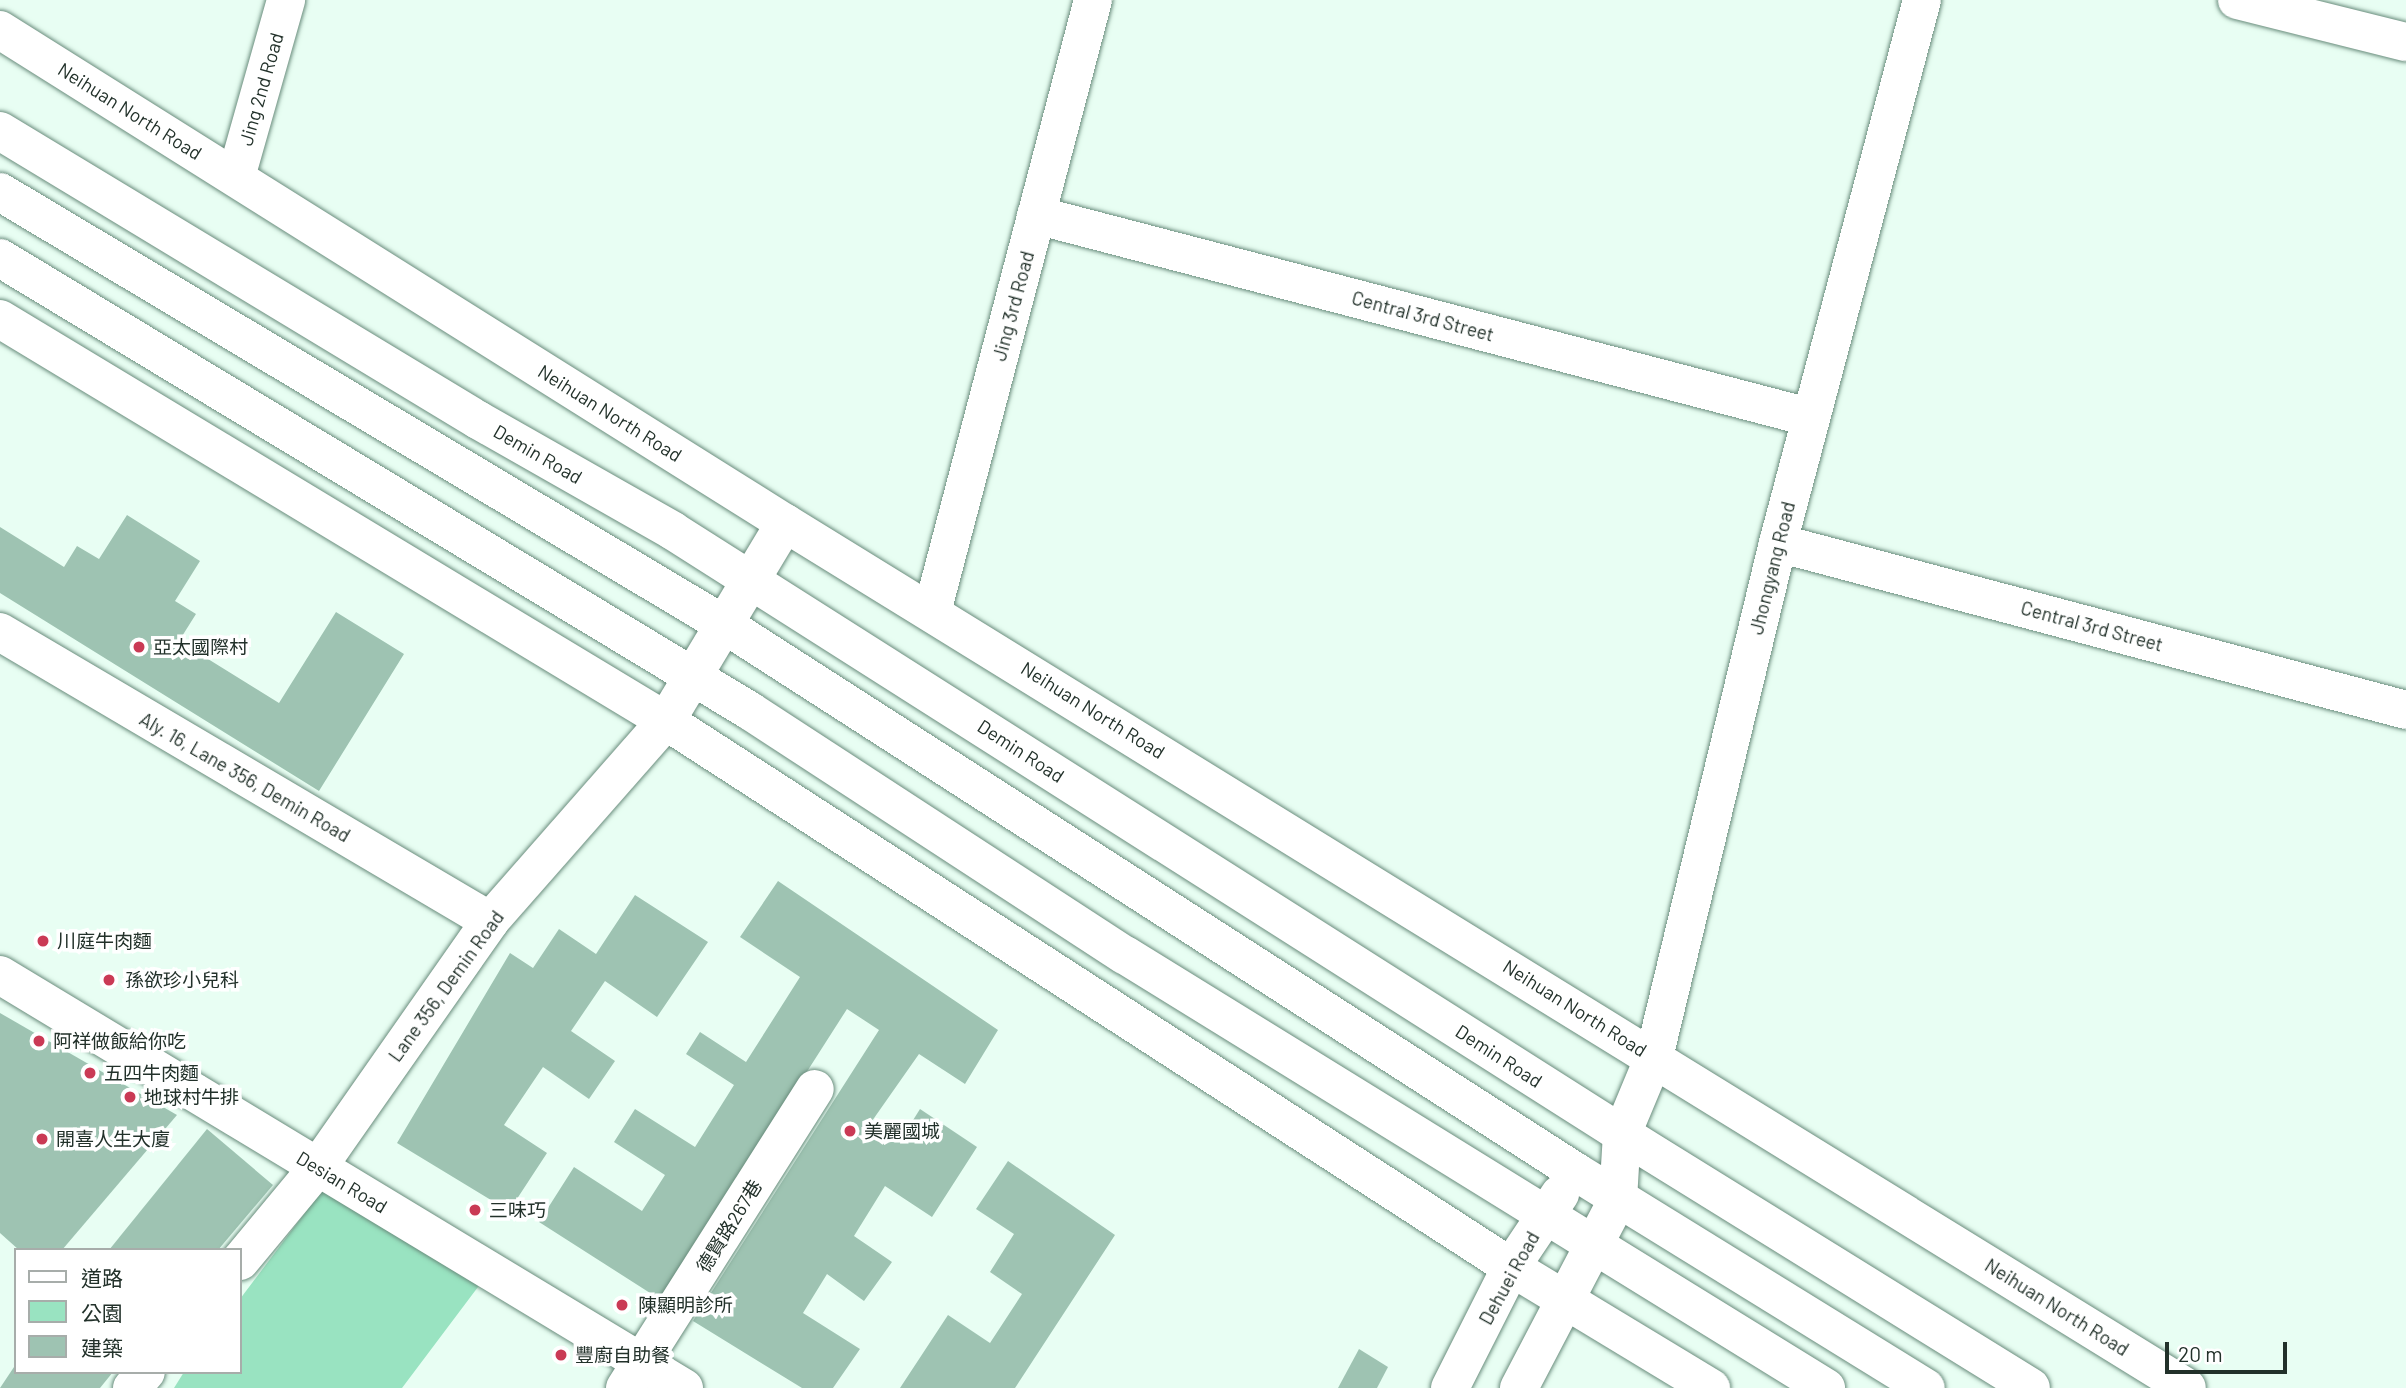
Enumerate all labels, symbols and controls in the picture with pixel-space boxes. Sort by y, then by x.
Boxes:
street label: Jing 2nd Road [234,30,288,148]
street label: Neihuan North Road [54,58,206,164]
street label: Jing 3rd Road [987,249,1039,363]
street label: Central 3rd Street [1349,286,1497,346]
street label: Neihuan North Road [534,360,686,466]
street label: Demin Road [490,420,586,488]
street label: Jhongyang Road [1744,499,1800,637]
street label: Central 3rd Street [2018,596,2166,656]
place label: 亞太國際村 [153,636,248,658]
marker: 亞太國際村 [131,639,147,655]
street label: Neihuan North Road [1017,657,1169,763]
street label: Aly. 16, Lane 356, Demin Road [136,707,354,847]
street label: Demin Road [973,715,1069,787]
street label: Lane 356, Demin Road [384,906,508,1066]
place label: 川庭牛肉麵 [57,930,152,952]
marker: 川庭牛肉麵 [35,933,51,949]
street label: Neihuan North Road [1499,955,1651,1061]
place label: 孫欲珍小兒科 [125,969,239,991]
marker: 孫欲珍小兒科 [99,970,119,990]
street label: Demin Road [1451,1020,1547,1092]
place label: 阿祥做飯給你吃 [53,1030,186,1052]
marker: 阿祥做飯給你吃 [31,1033,47,1049]
place label: 五四牛肉麵 [104,1062,199,1084]
marker: 五四牛肉麵 [82,1065,98,1081]
place label: 地球村牛排 [144,1086,239,1108]
marker: 地球村牛排 [122,1089,138,1105]
place label: 美麗國城 [864,1120,940,1142]
marker: 美麗國城 [842,1123,858,1139]
place label: 開喜人生大廈 [56,1128,170,1150]
marker: 開喜人生大廈 [34,1131,50,1147]
street label: Desian Road [293,1146,391,1218]
street label: 德賢路267巷 [692,1175,766,1277]
place label: 三味巧 [489,1199,546,1221]
marker: 三味巧 [467,1202,483,1218]
street label: Dehuei Road [1474,1227,1544,1329]
legend [14,1248,242,1374]
street label: Neihuan North Road [1981,1254,2133,1360]
text: 道路 [81,1265,123,1290]
place label: 陳顯明診所 [638,1294,733,1316]
marker: 陳顯明診所 [612,1295,632,1315]
text: 公園 [81,1300,123,1325]
scale bar [2168,1328,2290,1372]
text: 建築 [81,1335,123,1360]
text: 20 m [2178,1341,2223,1366]
place label: 豐廚自助餐 [575,1344,670,1366]
marker: 豐廚自助餐 [553,1347,569,1363]

